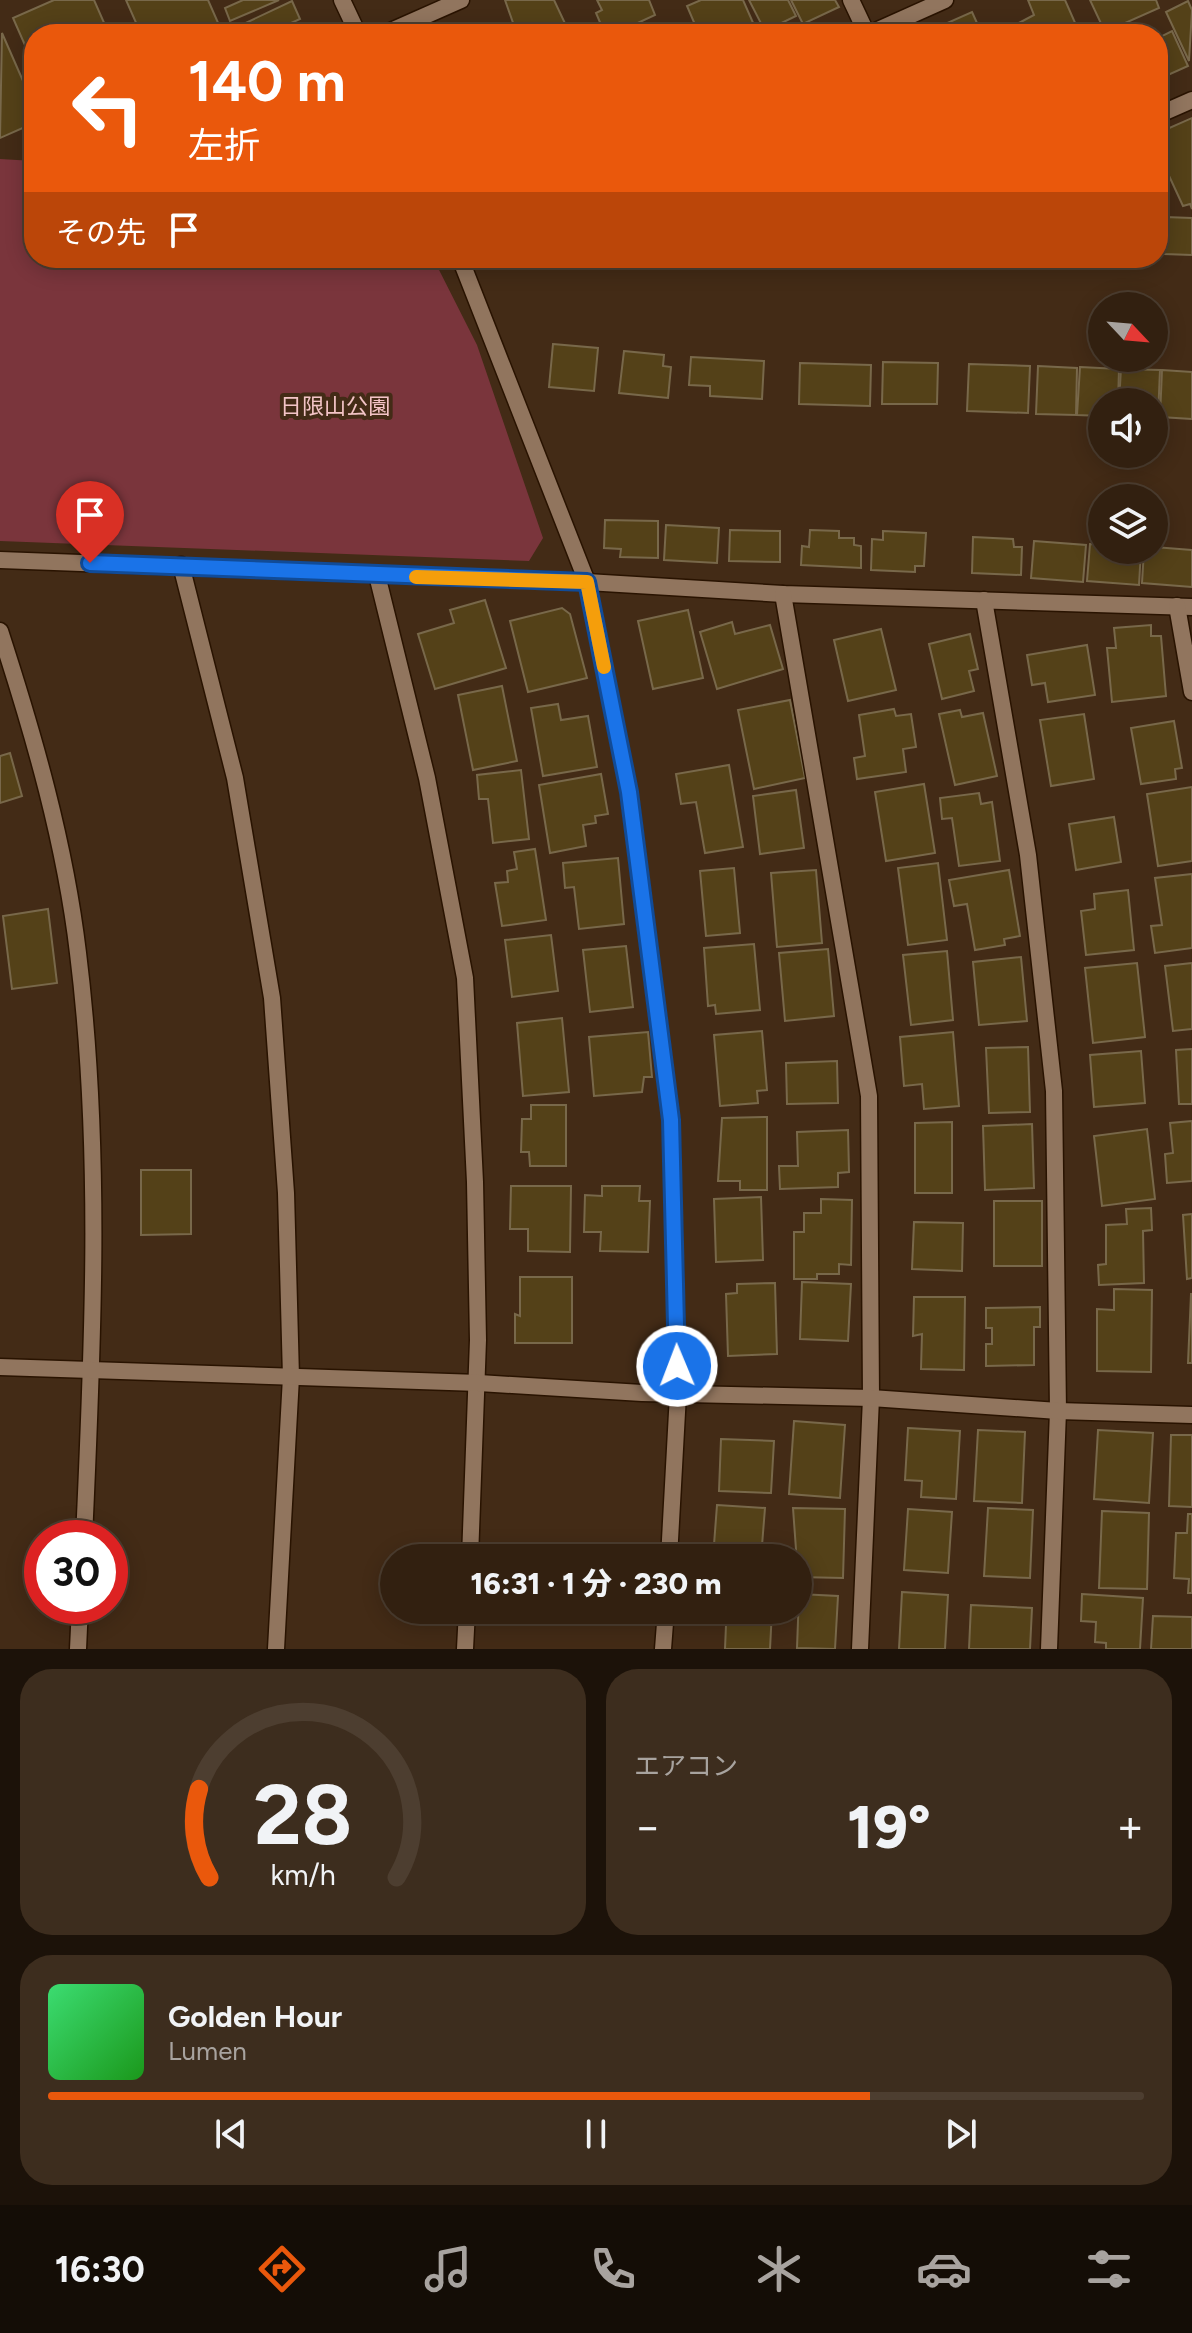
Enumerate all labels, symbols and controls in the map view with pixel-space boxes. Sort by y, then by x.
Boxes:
text: 140 m [188,48,346,115]
icon: left [56,56,160,160]
text: 左折 [188,124,260,167]
icon: arrive [162,208,206,252]
text: その先 [56,214,146,251]
north arrow [1088,292,1168,372]
map controls [1088,292,1168,564]
button: sound [1088,388,1168,468]
park label: 日限山公園 [280,393,390,420]
pin [56,481,124,563]
button: layers [1088,484,1168,564]
icon: arrive [68,493,112,537]
position arrow [635,1324,719,1408]
speed limit sign: 30 [24,1520,128,1624]
text: 16:31 · 1 分 · 230 m [471,1565,721,1602]
text: エアコン [634,1750,738,1782]
text: 28 [253,1765,353,1865]
text: 19° [847,1791,931,1863]
text: − [634,1800,661,1853]
text: + [1117,1800,1144,1853]
text: km/h [270,1858,336,1892]
text: Golden Hour [168,1998,342,2035]
text: Lumen [168,2035,247,2067]
icon: previous [209,2112,253,2156]
icon: pause [574,2112,618,2156]
icon: next [939,2112,983,2156]
icon: directions [254,2241,310,2297]
icon: music [420,2241,476,2297]
icon: phone [585,2241,641,2297]
icon: climate [751,2241,807,2297]
icon: car [916,2241,972,2297]
icon: filters [1081,2241,1137,2297]
text: 16:30 [55,2248,145,2291]

